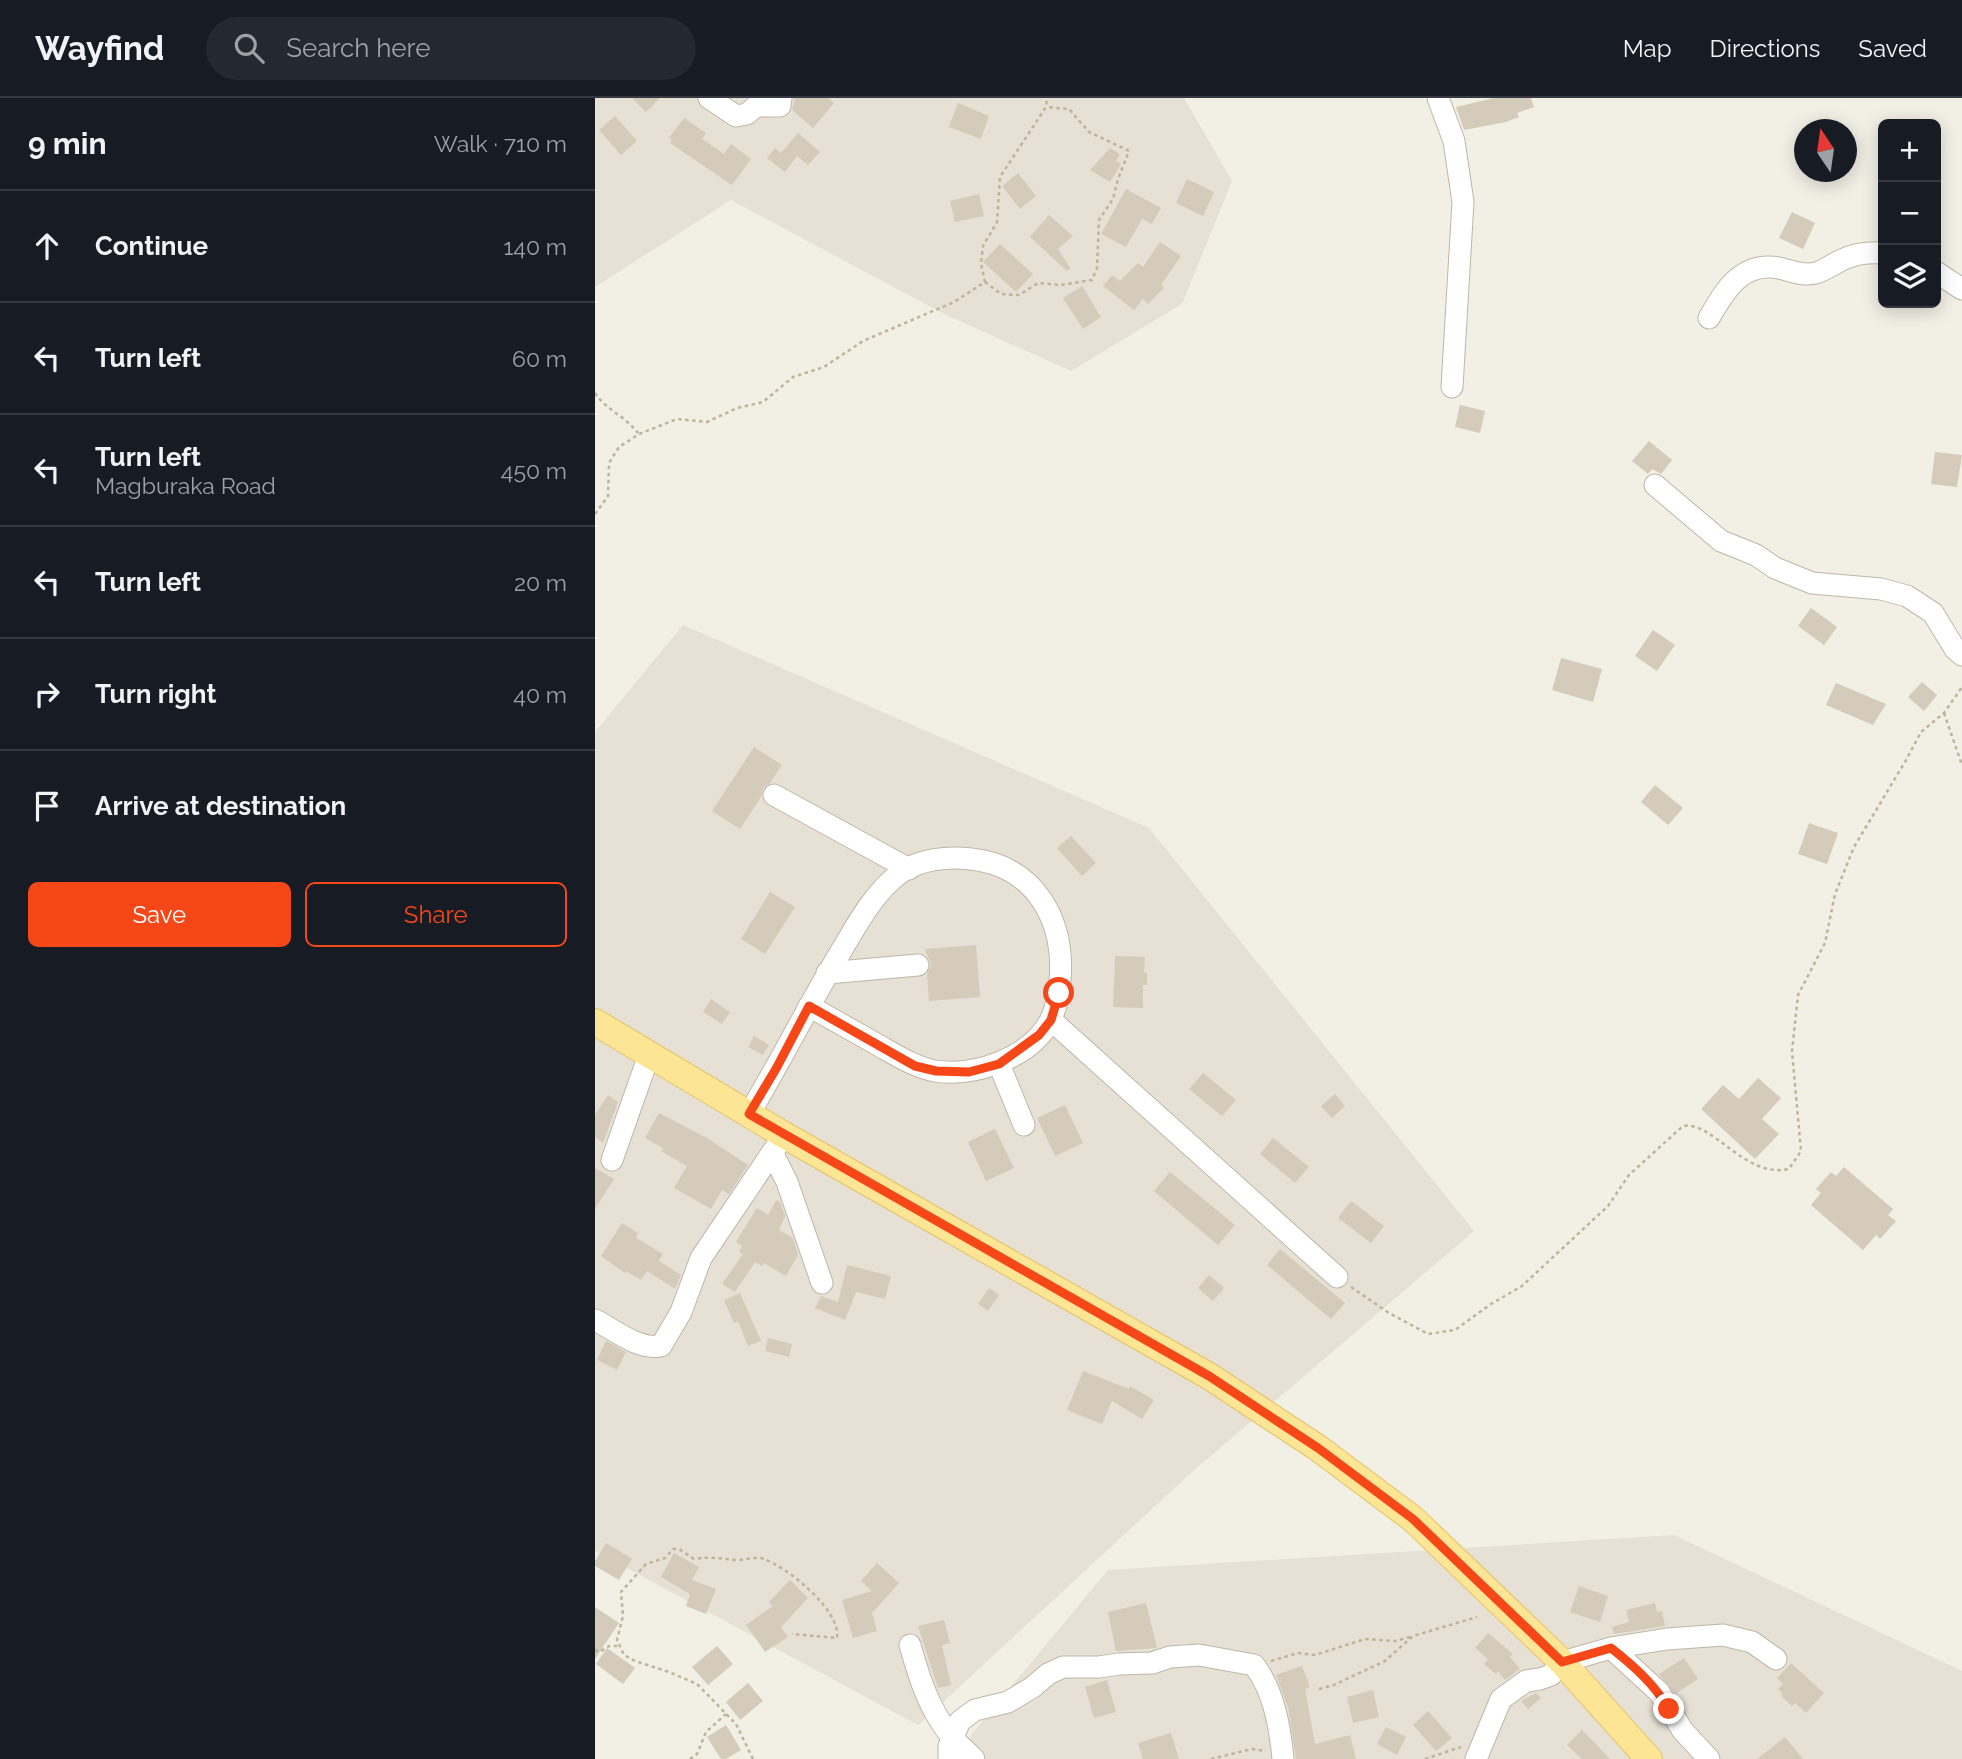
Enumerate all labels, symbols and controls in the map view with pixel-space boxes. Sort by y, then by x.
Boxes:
search box [206,17,696,80]
text: Wayfind [35,29,164,68]
icon: search [230,29,268,67]
text: Search here [286,33,431,63]
text: Map [1623,34,1672,63]
text: Directions [1710,34,1820,63]
text: Saved [1858,34,1927,63]
north arrow [1794,119,1857,182]
map controls [1878,119,1941,308]
button: + [1878,119,1941,182]
text: 9 min [28,126,107,161]
text: Walk · 710 m [434,130,567,157]
button: − [1878,182,1941,245]
icon: ahead [28,227,66,265]
text: Continue [95,231,208,261]
text: 140 m [504,233,567,260]
button: layers [1878,245,1941,308]
icon: left [28,339,66,377]
text: Turn left [95,343,201,373]
text: 60 m [512,345,567,372]
text: Turn left [95,442,201,472]
icon: left [28,451,66,489]
text: 450 m [501,457,567,484]
text: Magburaka Road [95,472,276,499]
icon: left [28,563,66,601]
text: Turn left [95,567,201,597]
text: 20 m [514,569,567,596]
icon: right [28,675,66,713]
text: Turn right [95,679,216,709]
text: 40 m [513,681,567,708]
icon: arrive [28,787,66,825]
text: Arrive at destination [95,791,346,821]
button: Save [28,882,291,947]
button: Share [305,882,567,947]
route start [1043,977,1074,1008]
route end [1653,1693,1684,1724]

